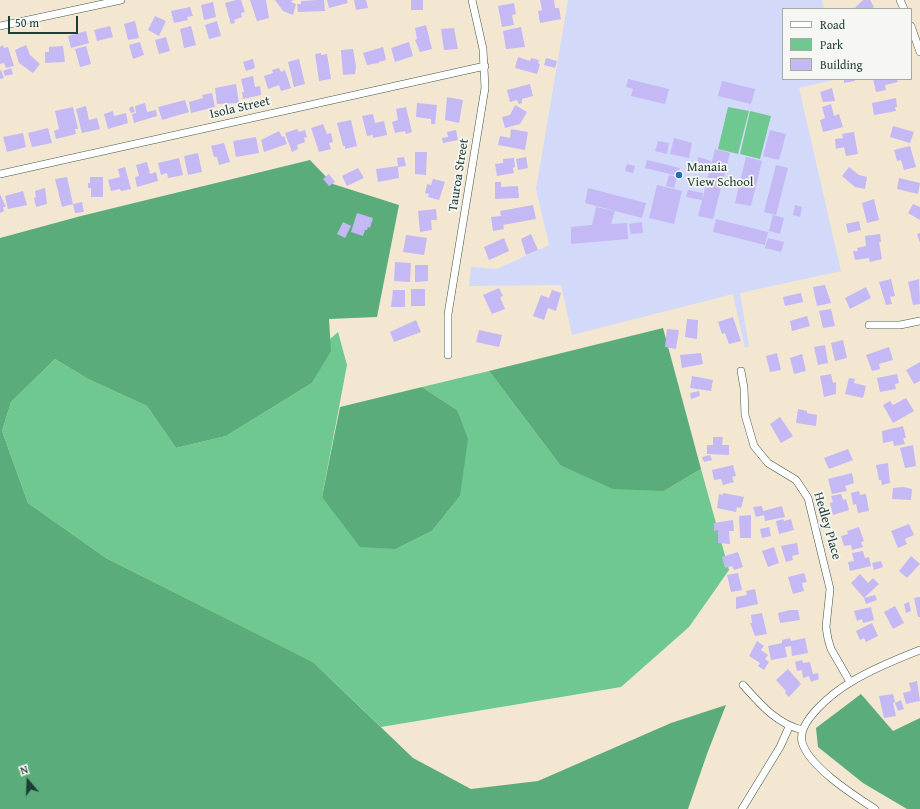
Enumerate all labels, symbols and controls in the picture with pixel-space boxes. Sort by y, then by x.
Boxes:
scale bar [10,8,80,34]
legend [782,8,912,80]
text: 50 m [15,14,39,31]
text: Road [820,16,845,33]
text: Park [820,36,843,53]
text: Building [820,56,863,73]
street label: Isola Street [208,94,272,122]
street label: Tauroa Street [446,137,472,213]
place label: Manaia View School [687,160,753,191]
marker: Manaia View School [674,170,684,180]
street label: Hedley Place [810,490,844,562]
north arrow [8,761,48,801]
text: N [18,761,30,778]

